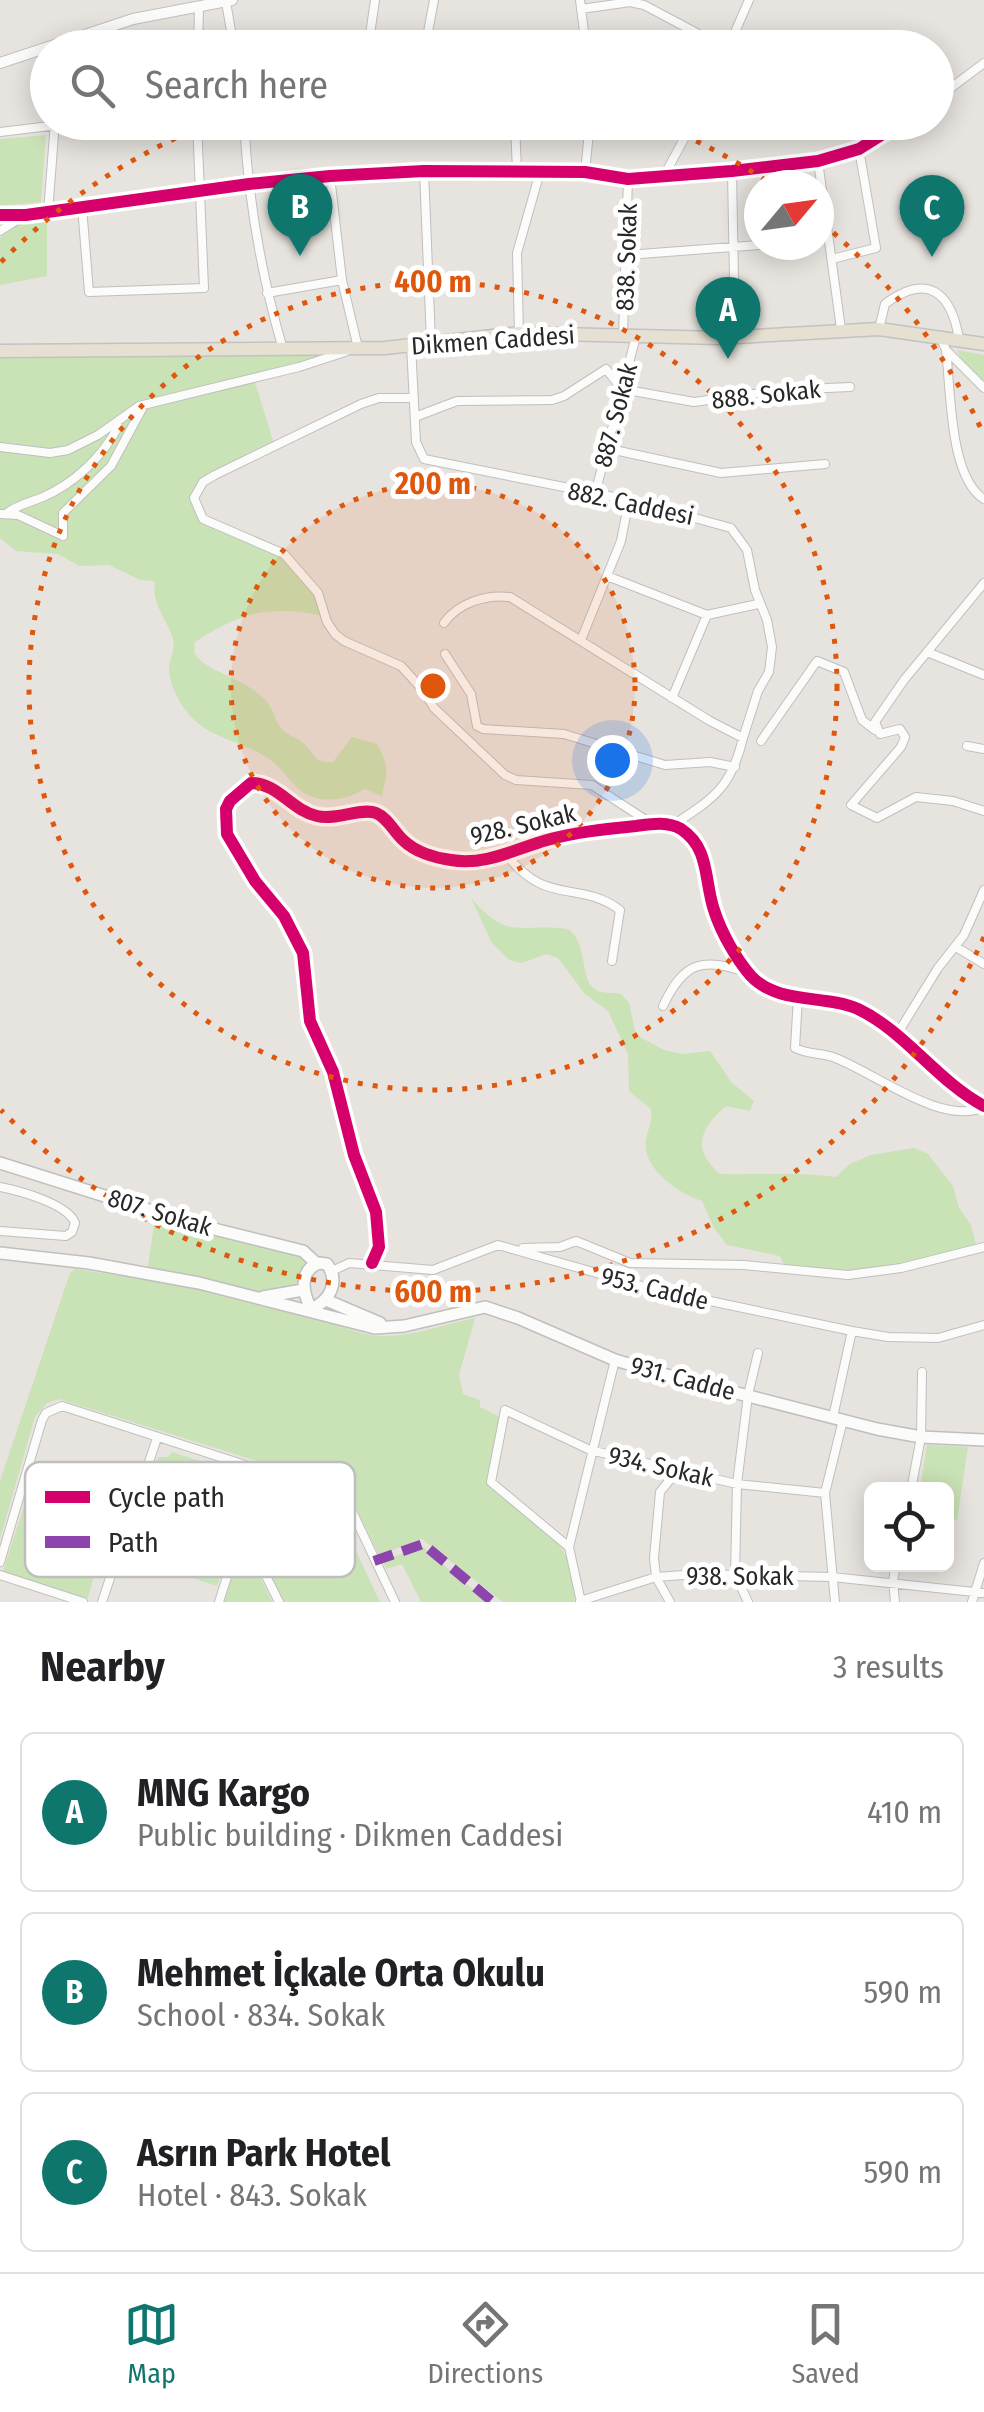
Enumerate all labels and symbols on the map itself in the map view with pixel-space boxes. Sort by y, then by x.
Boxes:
north arrow [744,170,834,260]
pin: B [268,174,332,256]
pin: C [900,174,964,257]
street label: 838. Sokak [610,202,644,312]
text: 400 m [394,264,472,300]
pin: A [696,276,760,359]
street label: Dikmen Caddesi [410,320,576,362]
street label: 887. Sokak [588,360,644,471]
street label: 888. Sokak [710,374,822,416]
text: 200 m [394,466,471,502]
street label: 882. Caddesi [565,476,696,532]
centre of rings [415,668,451,704]
your location [587,735,638,786]
street label: 928. Sokak [468,798,579,852]
street label: 807. Sokak [104,1183,216,1243]
street label: 953. Cadde [598,1261,712,1317]
text: 600 m [394,1274,472,1310]
street label: 931. Cadde [627,1351,738,1407]
street label: 934. Sokak [605,1440,717,1494]
legend [25,1462,355,1577]
text: Cycle path [108,1481,225,1514]
text: Path [108,1526,159,1559]
street label: 938. Sokak [686,1562,794,1592]

